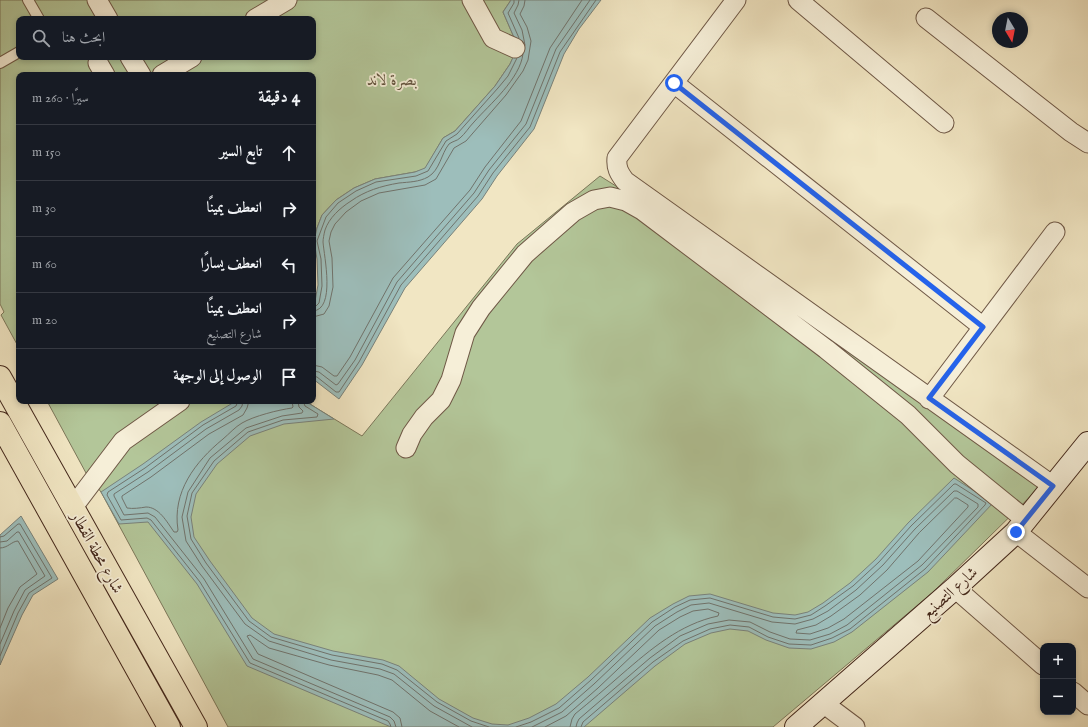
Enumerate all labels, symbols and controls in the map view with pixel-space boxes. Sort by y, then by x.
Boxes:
north arrow [992,12,1028,48]
search box [16,16,316,60]
icon: search [30,27,52,49]
text: ابحث هنا [62,28,105,47]
park label: بصرة لاند [367,71,417,91]
route start [665,74,683,92]
text: 4 دقيقة [258,87,300,108]
text: سيرًا · 260 m [32,90,89,107]
text: تابع السير [220,142,262,161]
icon: ahead [278,142,300,164]
text: 150 m [32,144,61,161]
text: انعطف يمينًا [206,198,262,217]
icon: right [278,198,300,220]
text: 30 m [32,200,56,217]
text: انعطف يسارًا [200,254,262,273]
icon: left [278,254,300,276]
text: 60 m [32,256,57,273]
text: انعطف يمينًا [206,299,262,318]
icon: right [278,310,300,332]
text: 20 m [32,312,57,329]
text: شارع التصنيع [206,326,262,343]
text: الوصول إلى الوجهة [173,366,262,385]
icon: arrive [278,366,300,388]
street label: شارع محطة القطار [63,507,127,598]
route end [1007,523,1025,541]
street label: شارع التصنيع [918,563,985,627]
map controls [1040,643,1076,715]
button: + [1040,643,1076,679]
button: − [1040,679,1076,715]

